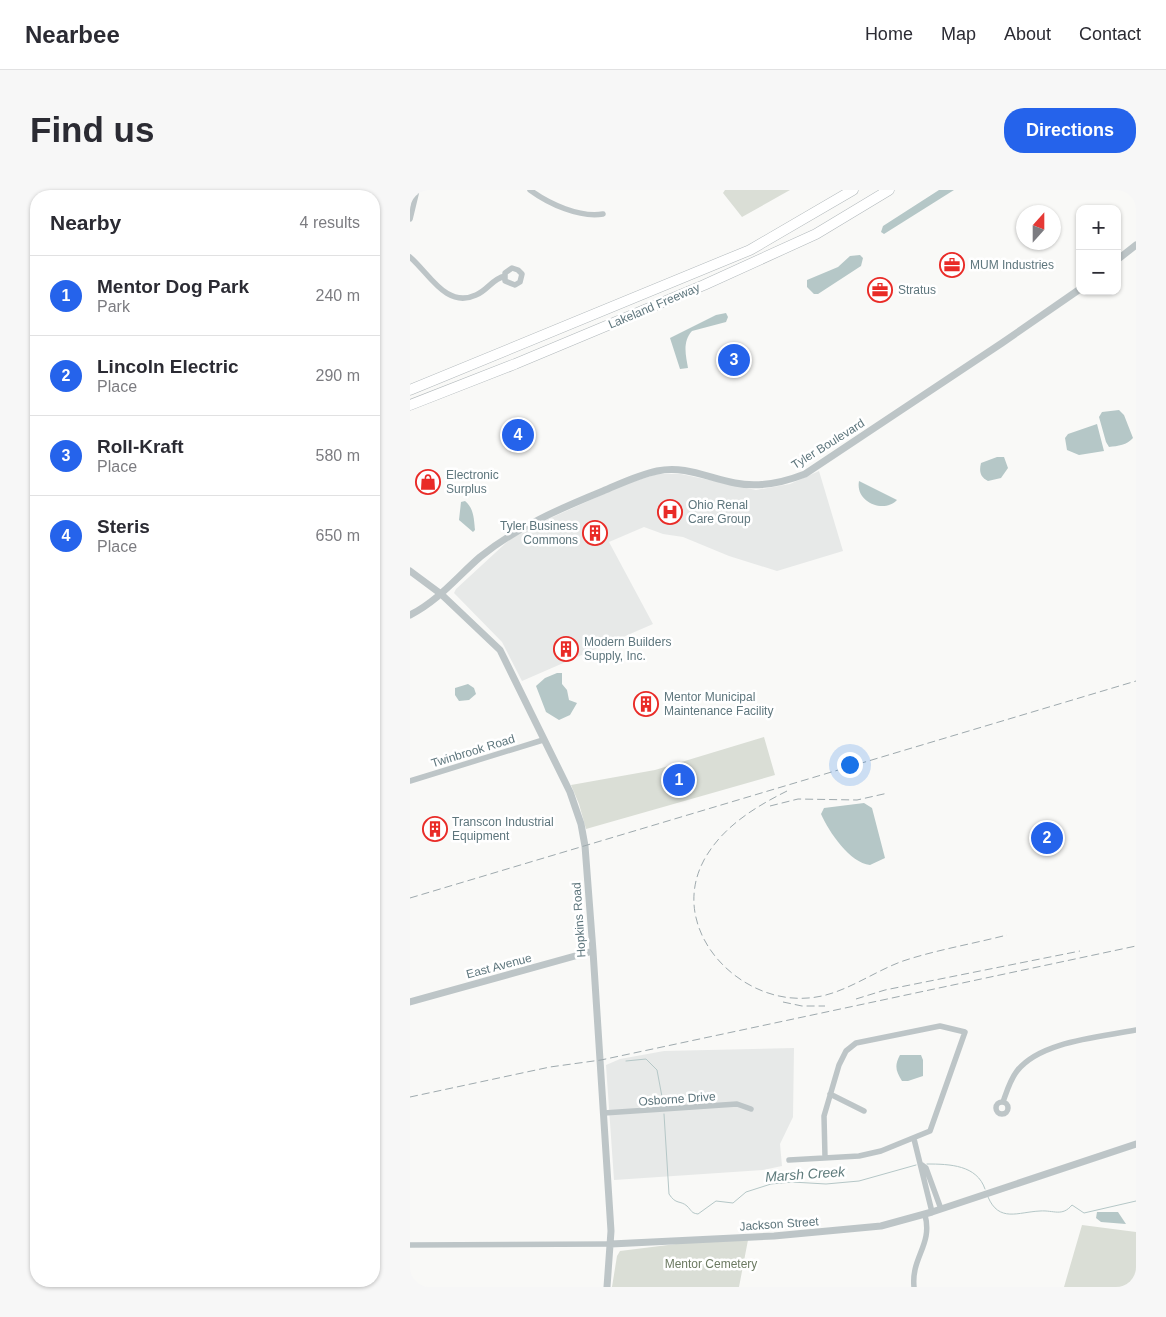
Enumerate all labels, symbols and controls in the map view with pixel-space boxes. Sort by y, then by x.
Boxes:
text: Nearbee [25,21,120,48]
text: Home [865,24,913,44]
text: Map [941,24,976,44]
text: About [1004,24,1051,44]
text: Contact [1079,24,1141,44]
button: Directions [1004,108,1136,153]
text: Find us [30,110,154,149]
north arrow [1016,205,1061,250]
map controls [1076,205,1121,295]
button: + [1076,205,1121,250]
text: Nearby [50,211,121,234]
text: 4 results [300,214,360,231]
button: − [1076,250,1121,295]
office icon: MUM Industries [939,252,965,278]
place label: MUM Industries [970,258,1054,272]
text: Mentor Dog Park [97,276,249,297]
office icon: Stratus [867,277,893,303]
street label: Lakeland Freeway [606,280,702,332]
place label: Stratus [898,283,936,297]
text: 1 [62,287,70,304]
text: 240 m [316,287,360,304]
text: Park [97,298,130,315]
pin: 3 [718,341,750,379]
text: Lincoln Electric [97,356,238,377]
text: 2 [62,367,70,384]
text: 290 m [316,367,360,384]
text: Place [97,378,137,395]
pin: 4 [502,416,534,454]
street label: Tyler Boulevard [789,416,867,472]
text: Roll-Kraft [97,436,184,457]
text: 3 [62,447,70,464]
text: 580 m [316,447,360,464]
text: Place [97,458,137,475]
place label: Electronic Surplus [446,468,499,496]
shop icon: Electronic Surplus [415,469,441,495]
place label: Ohio Renal Care Group [688,498,751,526]
hospital icon: Ohio Renal Care Group [657,499,683,525]
text: Steris [97,516,150,537]
place label: Tyler Business Commons [500,519,578,547]
building icon: Tyler Business Commons [582,520,608,546]
text: 4 [62,527,70,544]
text: 650 m [316,527,360,544]
text: Place [97,538,137,555]
place label: Modern Builders Supply, Inc. [584,635,671,663]
building icon: Modern Builders Supply, Inc. [553,636,579,662]
place label: Mentor Municipal Maintenance Facility [664,690,773,718]
building icon: Mentor Municipal Maintenance Facility [633,691,659,717]
street label: Twinbrook Road [429,732,517,770]
your location [837,752,863,778]
pin: 1 [663,761,695,799]
place label: Transcon Industrial Equipment [452,815,554,843]
building icon: Transcon Industrial Equipment [422,816,448,842]
pin: 2 [1031,819,1063,857]
street label: Hopkins Road [569,882,589,958]
street label: East Avenue [465,950,534,981]
street label: Osborne Drive [638,1089,716,1109]
water label: Marsh Creek [764,1163,847,1185]
street label: Jackson Street [739,1214,820,1234]
park label: Mentor Cemetery [665,1257,757,1271]

